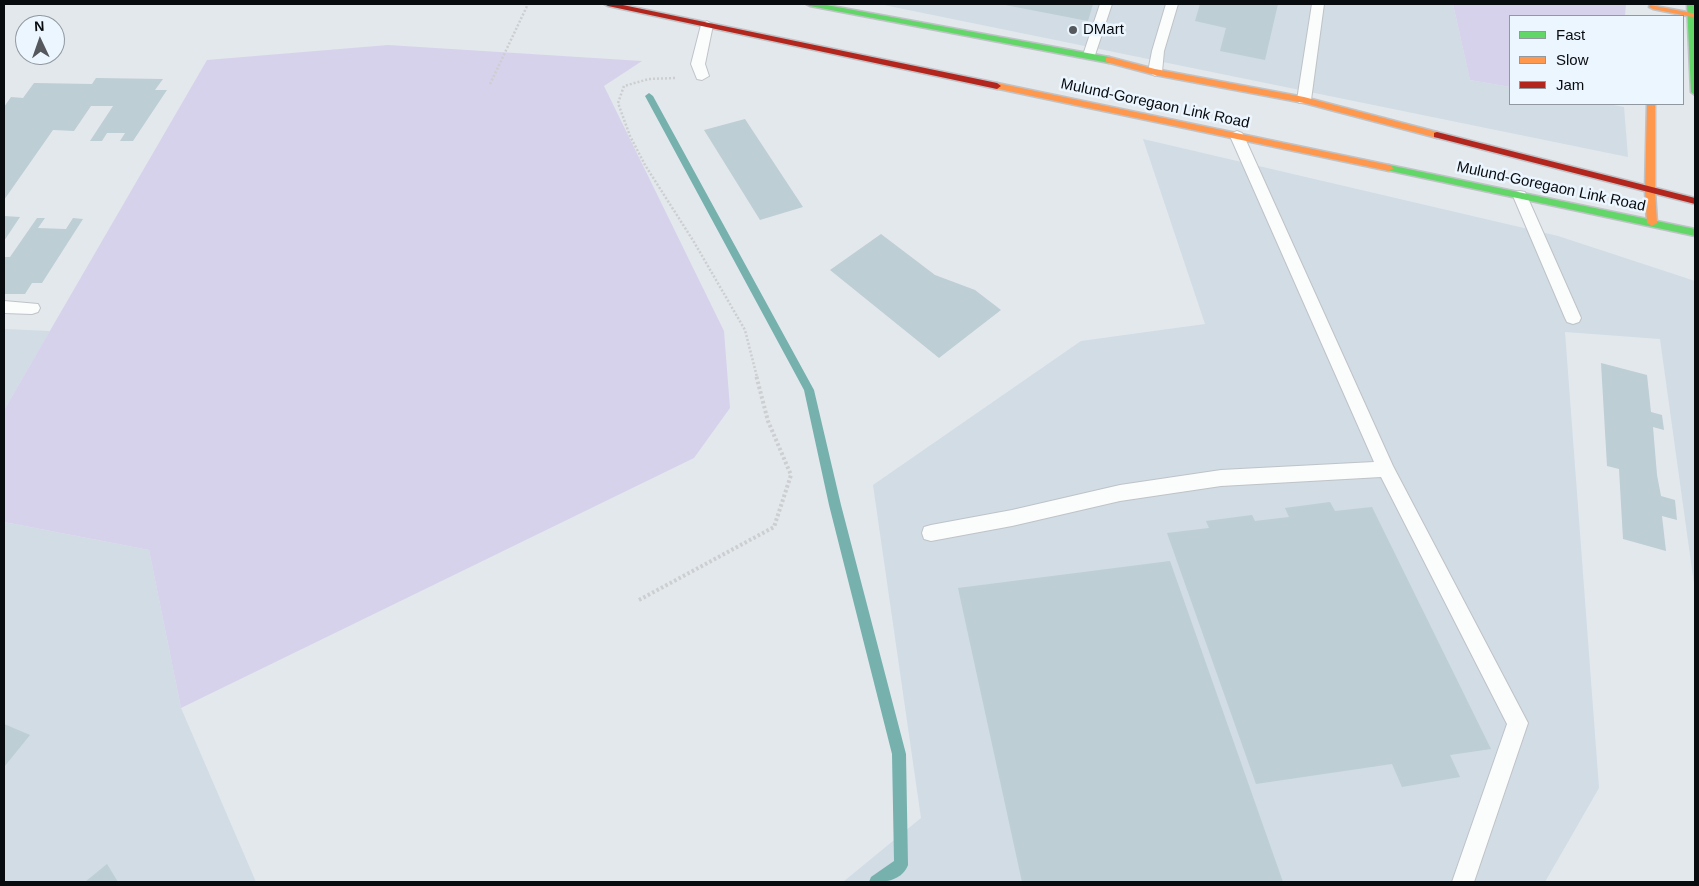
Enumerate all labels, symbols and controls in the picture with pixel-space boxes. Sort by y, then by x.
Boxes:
north arrow [15,15,65,65]
legend [1509,15,1684,105]
text: N [34,18,45,34]
place label: DMart [1083,21,1124,39]
marker: DMart [1067,24,1079,36]
text: Fast [1556,26,1585,43]
text: Slow [1556,51,1589,68]
street label: Mulund-Goregaon Link Road [1059,75,1251,133]
text: Jam [1556,76,1584,93]
street label: Mulund-Goregaon Link Road [1455,158,1647,216]

